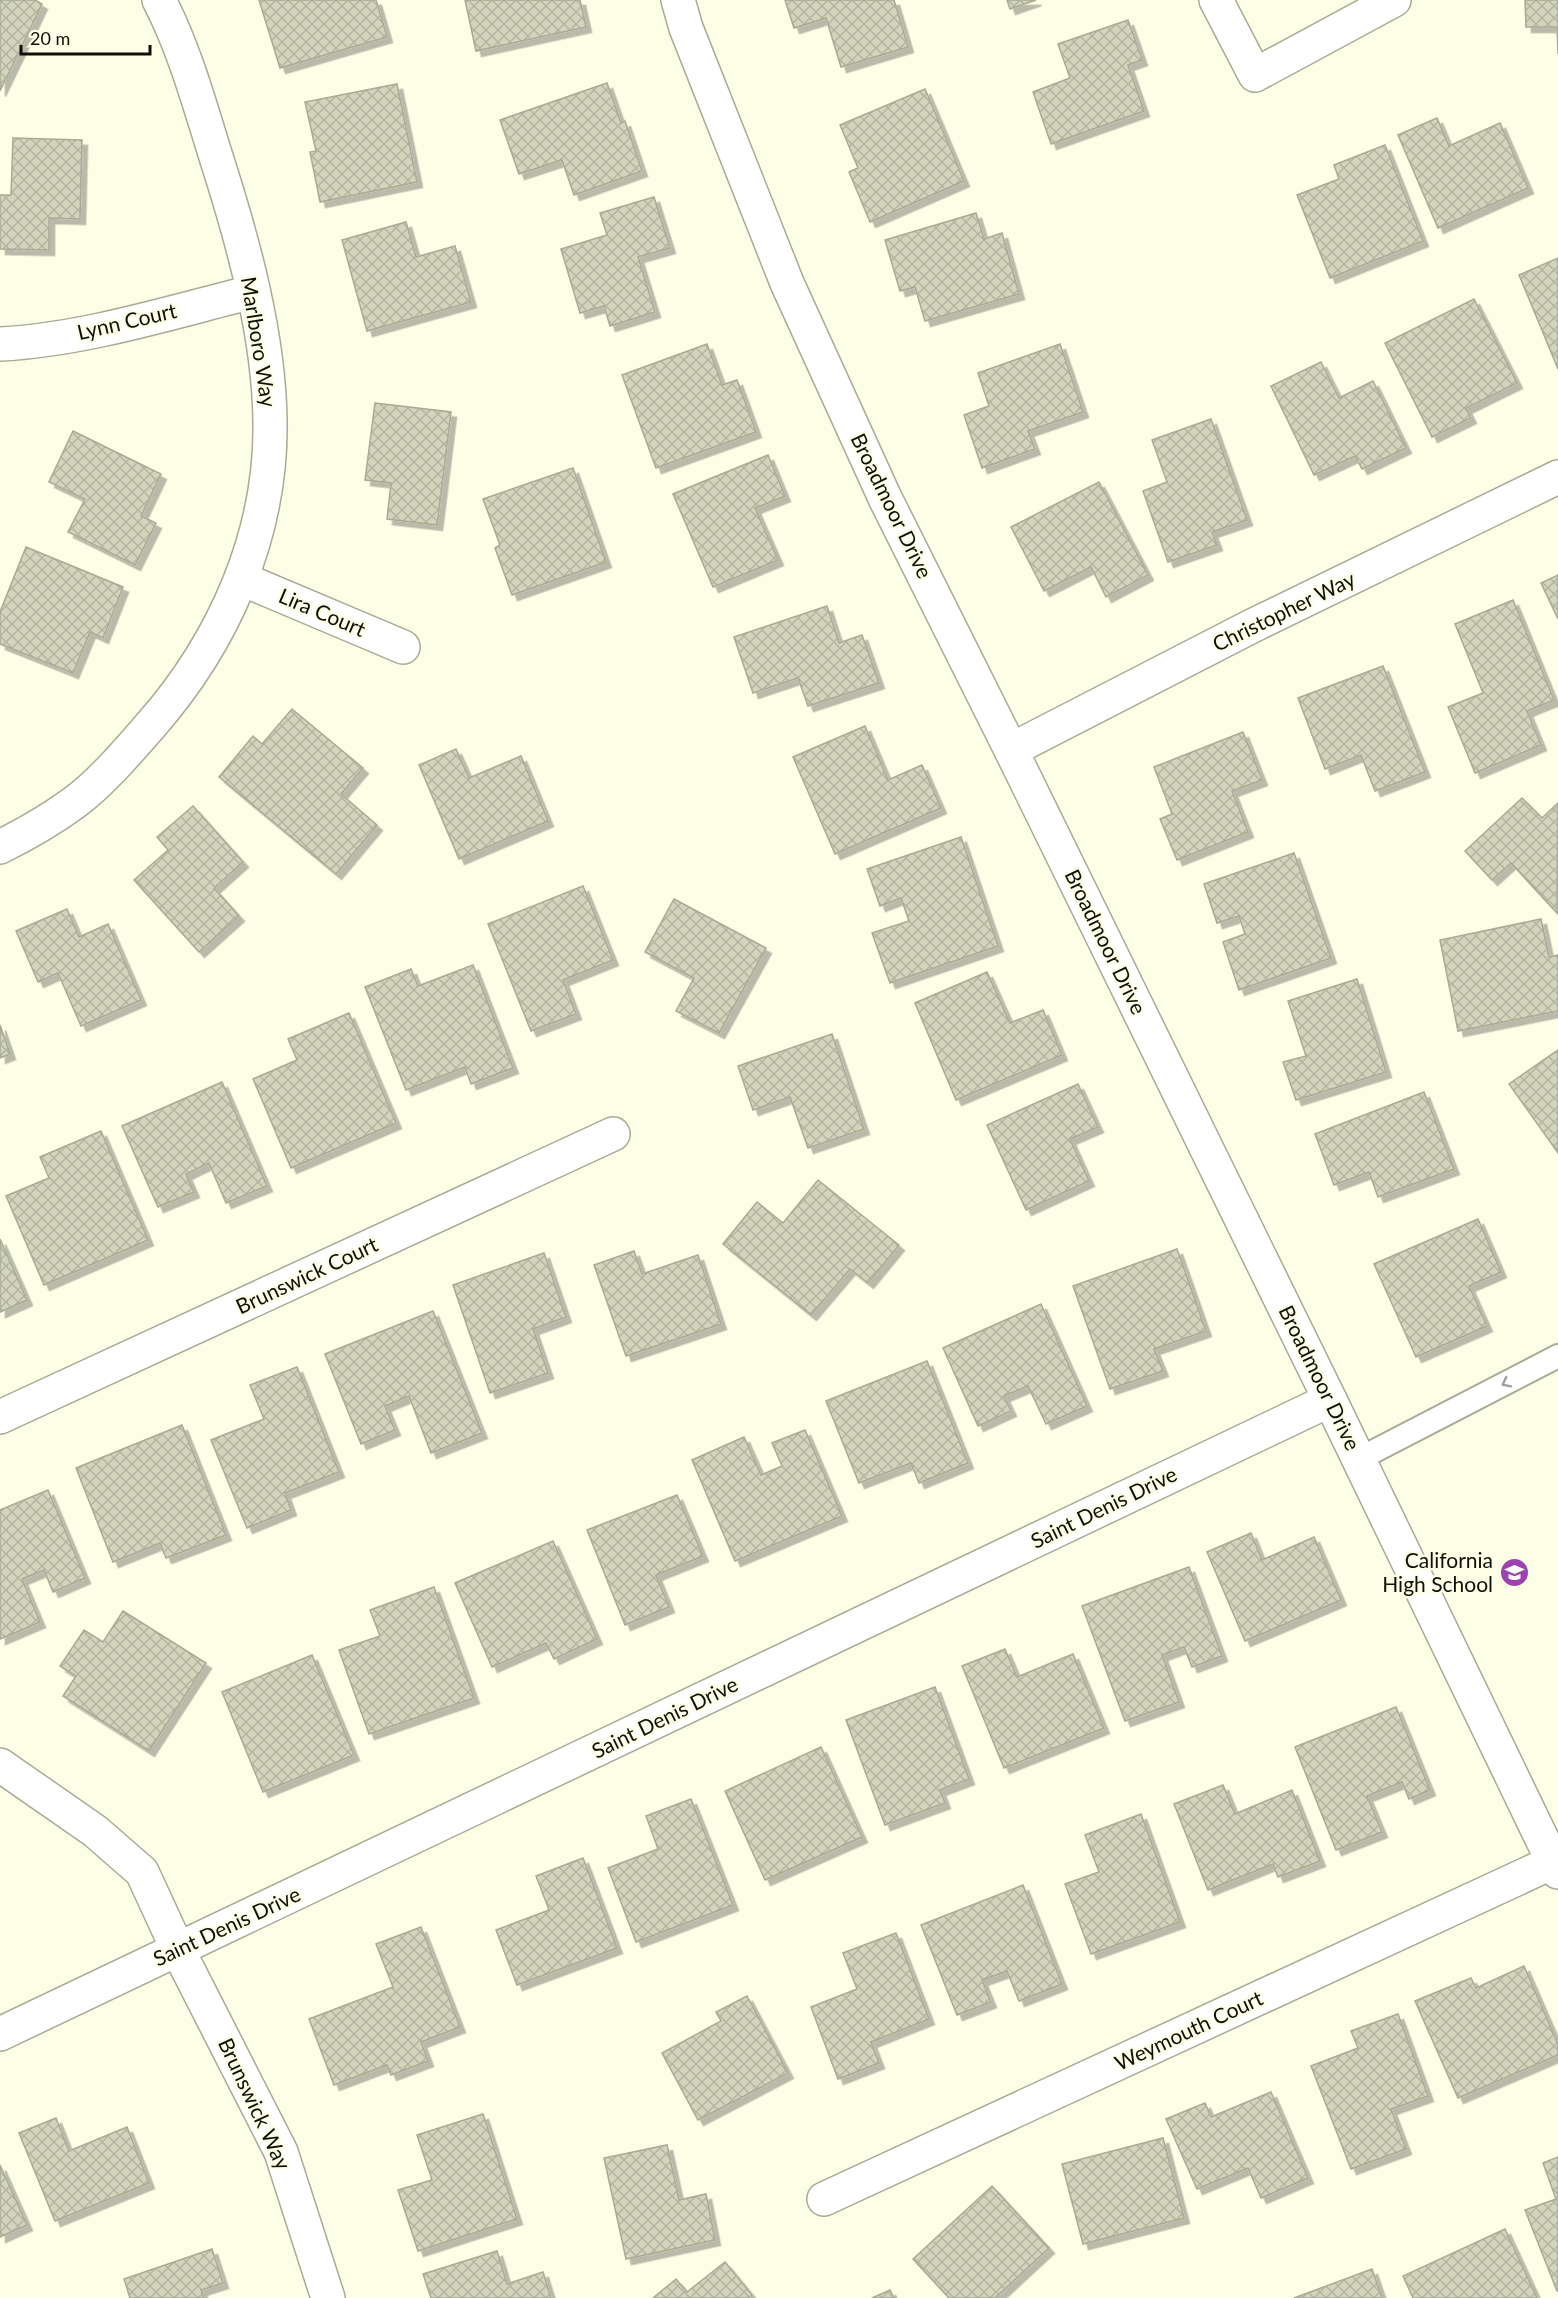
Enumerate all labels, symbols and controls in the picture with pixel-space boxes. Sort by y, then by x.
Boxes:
scale bar [21,18,150,56]
text: 20 m [30,27,70,49]
street label: Marlboro Way [237,275,282,409]
street label: Lynn Court [75,297,179,344]
street label: Broadmoor Drive [846,429,938,582]
street label: Christopher Way [1208,565,1359,656]
street label: Lira Court [275,582,370,641]
street label: Broadmoor Drive [1060,865,1152,1018]
street label: Brunswick Court [231,1231,382,1318]
street label: Broadmoor Drive [1274,1301,1366,1454]
one-way arrow [1502,1376,1512,1387]
street label: Saint Denis Drive [1026,1460,1180,1553]
place label: California High School [1382,1547,1493,1596]
school or university icon: California High School [1498,1557,1530,1589]
street label: Saint Denis Drive [587,1670,741,1763]
street label: Saint Denis Drive [149,1881,304,1971]
street label: Weymouth Court [1110,1984,1267,2075]
street label: Brunswick Way [214,2034,297,2173]

